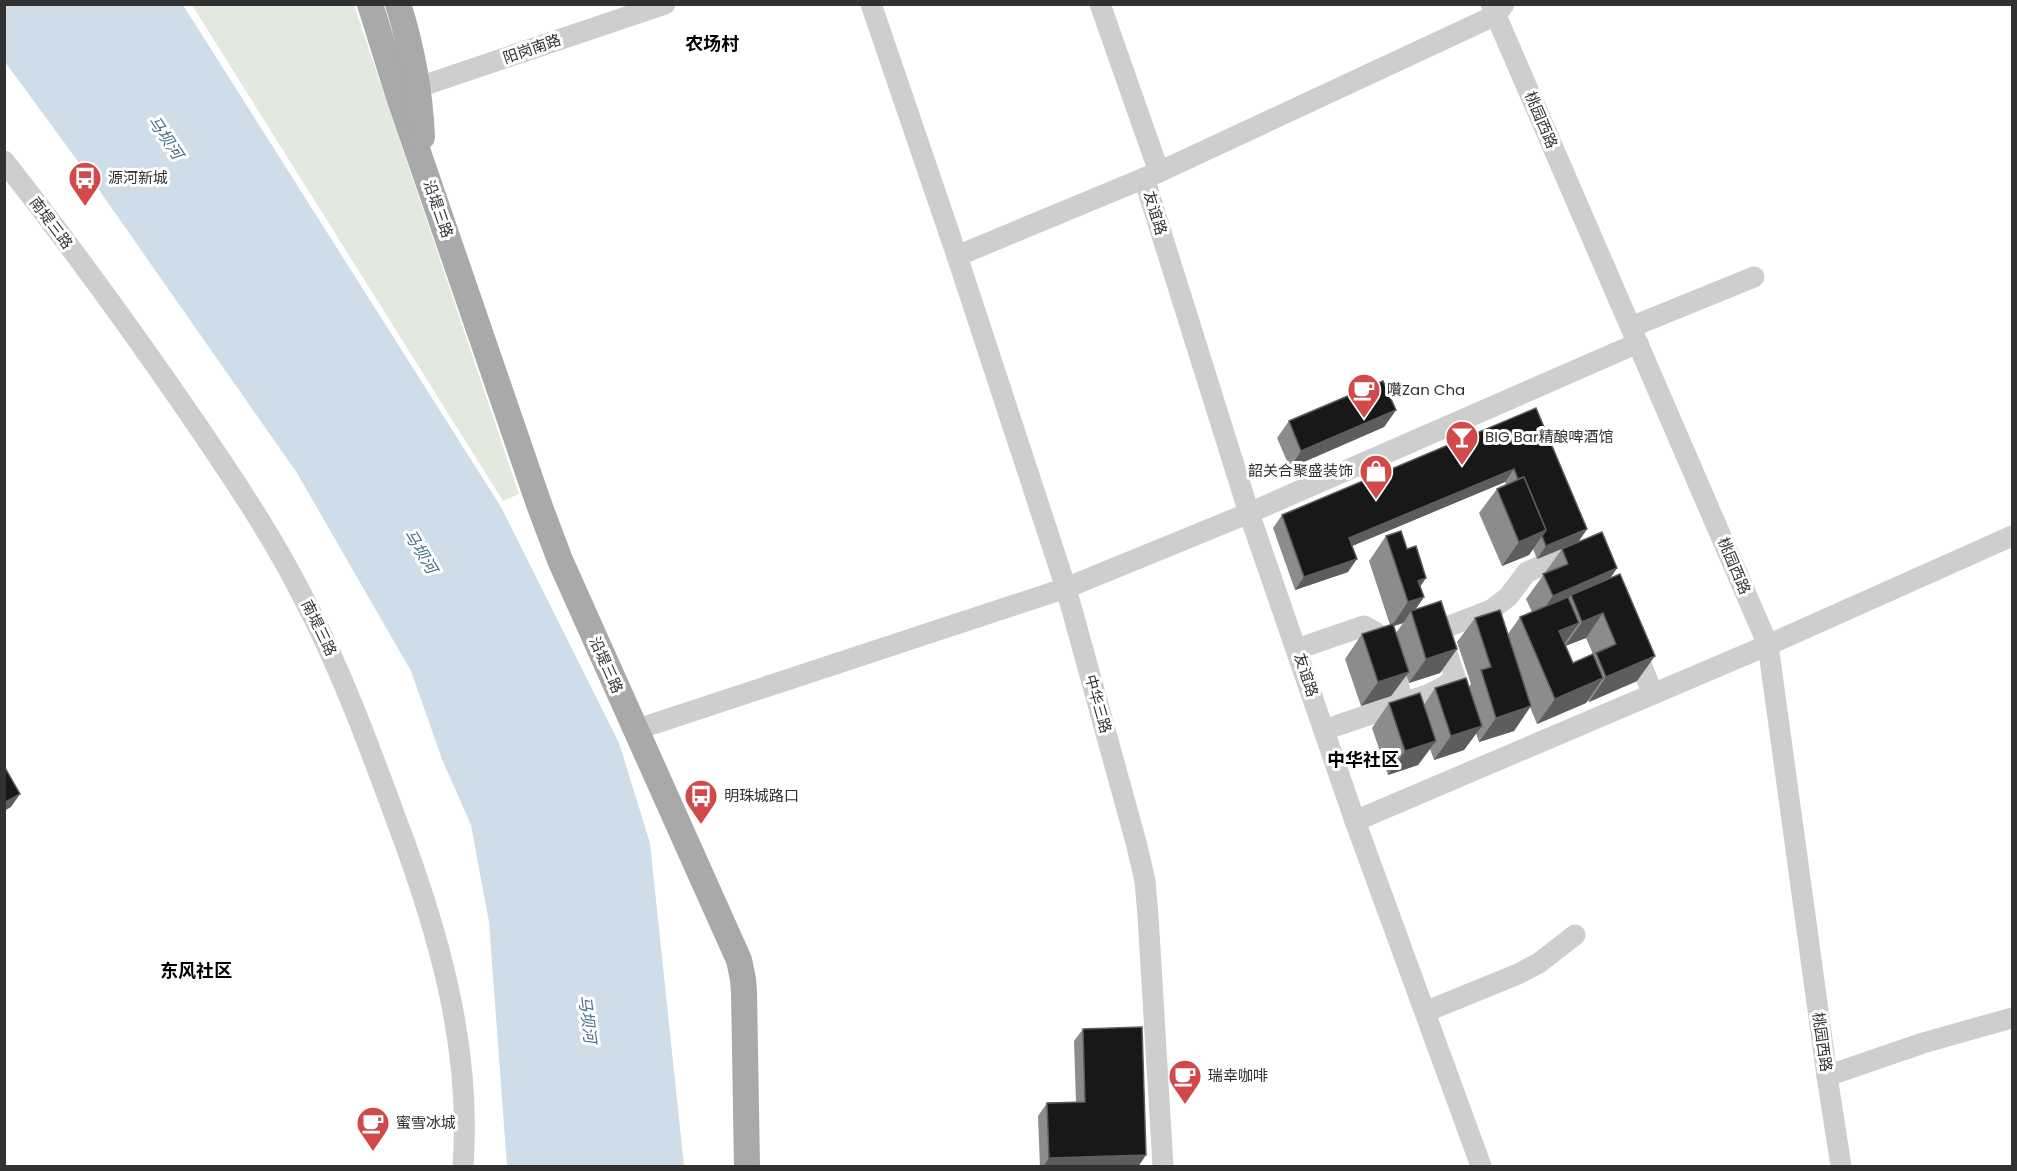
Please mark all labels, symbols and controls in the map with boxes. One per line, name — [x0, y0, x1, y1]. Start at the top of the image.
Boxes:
street label: 阳岗南路 — [500, 29, 564, 68]
district label: 农场村 — [685, 31, 739, 56]
street label: 桃园西路 — [1520, 88, 1563, 152]
water label: 马坝河 — [143, 111, 190, 166]
bus stop icon: 源河新城 — [67, 160, 103, 207]
place label: 源河新城 — [108, 167, 168, 188]
street label: 沿堤三路 — [419, 177, 458, 241]
street label: 友谊路 — [1139, 188, 1172, 237]
street label: 南堤三路 — [25, 192, 78, 253]
cafe icon: 囋Zan Cha — [1346, 372, 1382, 419]
place label: 囋Zan Cha — [1387, 379, 1465, 400]
bar icon: BIG Bar精酿啤酒馆 — [1444, 419, 1480, 466]
place label: BIG Bar精酿啤酒馆 — [1485, 426, 1614, 447]
shop icon: 韶关合聚盛装饰 — [1358, 453, 1394, 500]
place label: 韶关合聚盛装饰 — [1248, 460, 1353, 481]
water label: 马坝河 — [398, 525, 444, 580]
street label: 桃园西路 — [1713, 534, 1756, 598]
street label: 南堤三路 — [297, 596, 342, 659]
street label: 沿堤三路 — [585, 633, 628, 696]
street label: 友谊路 — [1290, 650, 1323, 699]
street label: 中华三路 — [1080, 672, 1117, 736]
district label: 中华社区 — [1327, 747, 1399, 772]
bus stop icon: 明珠城路口 — [683, 778, 719, 825]
place label: 明珠城路口 — [724, 785, 799, 806]
district label: 东风社区 — [160, 958, 232, 983]
water label: 马坝河 — [573, 994, 602, 1047]
street label: 桃园西路 — [1808, 1011, 1837, 1073]
cafe icon: 瑞幸咖啡 — [1167, 1058, 1203, 1105]
place label: 瑞幸咖啡 — [1208, 1065, 1268, 1086]
cafe icon: 蜜雪冰城 — [355, 1105, 391, 1152]
place label: 蜜雪冰城 — [396, 1112, 456, 1133]

